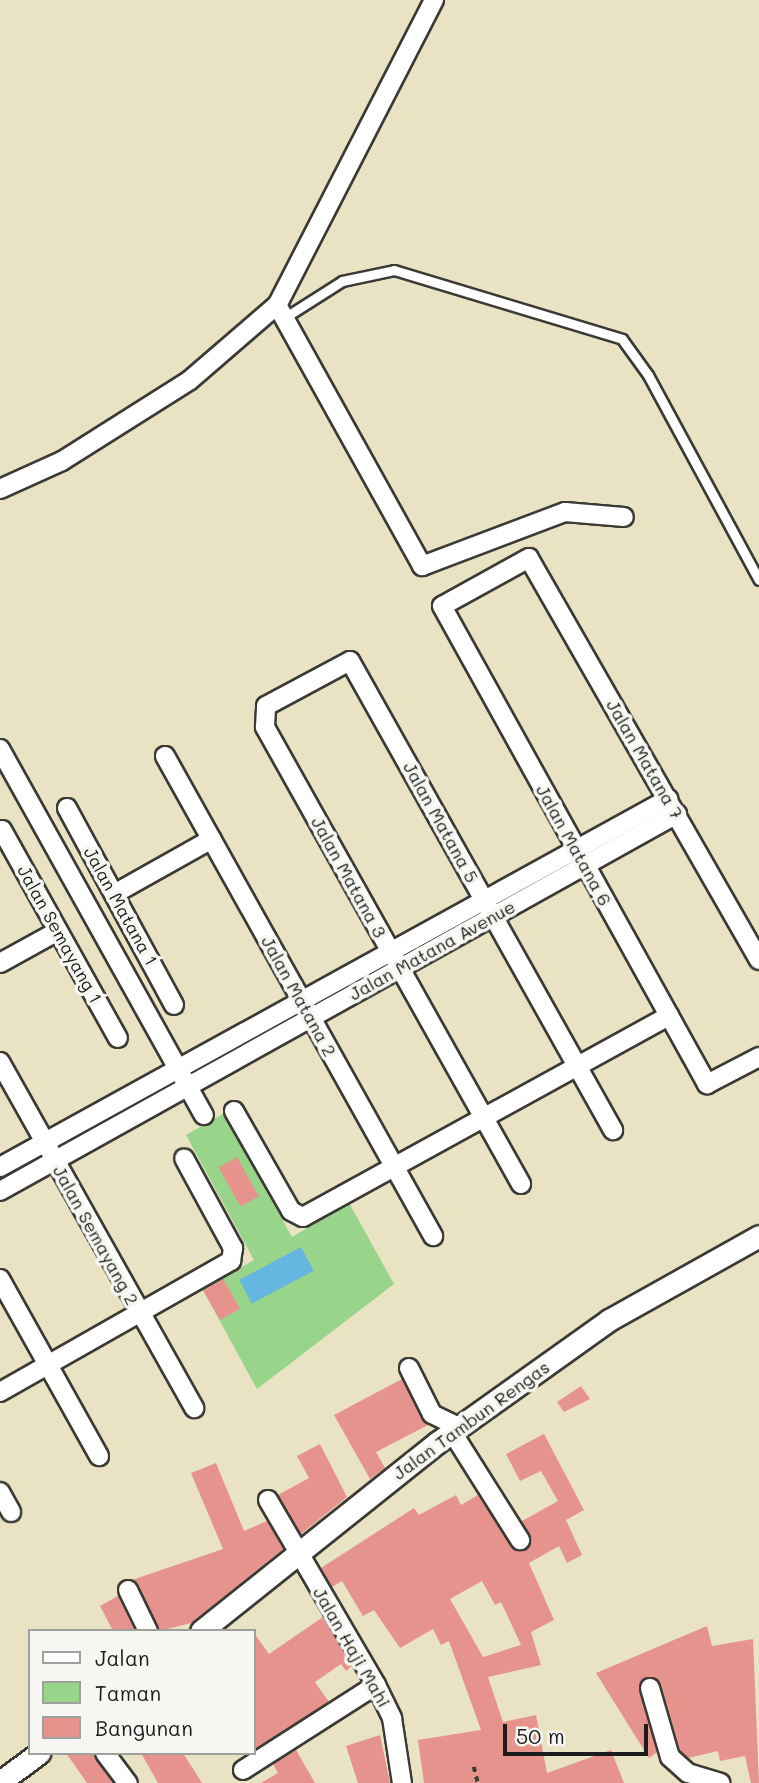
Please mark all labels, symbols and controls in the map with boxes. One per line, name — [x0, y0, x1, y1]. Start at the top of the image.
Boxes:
street label: Jalan Matana 7 — [602, 695, 688, 823]
street label: Jalan Matana 5 — [399, 758, 483, 886]
street label: Jalan Matana 6 — [532, 781, 616, 909]
street label: Jalan Matana 3 — [307, 813, 391, 941]
street label: Jalan Matana 1 — [79, 843, 163, 969]
street label: Jalan Semayang 1 — [13, 861, 107, 1007]
street label: Jalan Matana Avenue — [345, 895, 519, 1005]
street label: Jalan Matana 2 — [257, 932, 341, 1060]
street label: Jalan Semayang 2 — [49, 1161, 143, 1309]
street label: Jalan Tambun Rengas — [389, 1356, 553, 1484]
street label: Jalan Haji Mahi — [309, 1583, 395, 1711]
legend — [28, 1629, 256, 1755]
text: Jalan — [95, 1644, 150, 1671]
text: Taman — [95, 1679, 161, 1706]
scale bar — [507, 1710, 652, 1754]
text: Bangunan — [95, 1714, 193, 1741]
text: 50 m — [516, 1722, 565, 1749]

